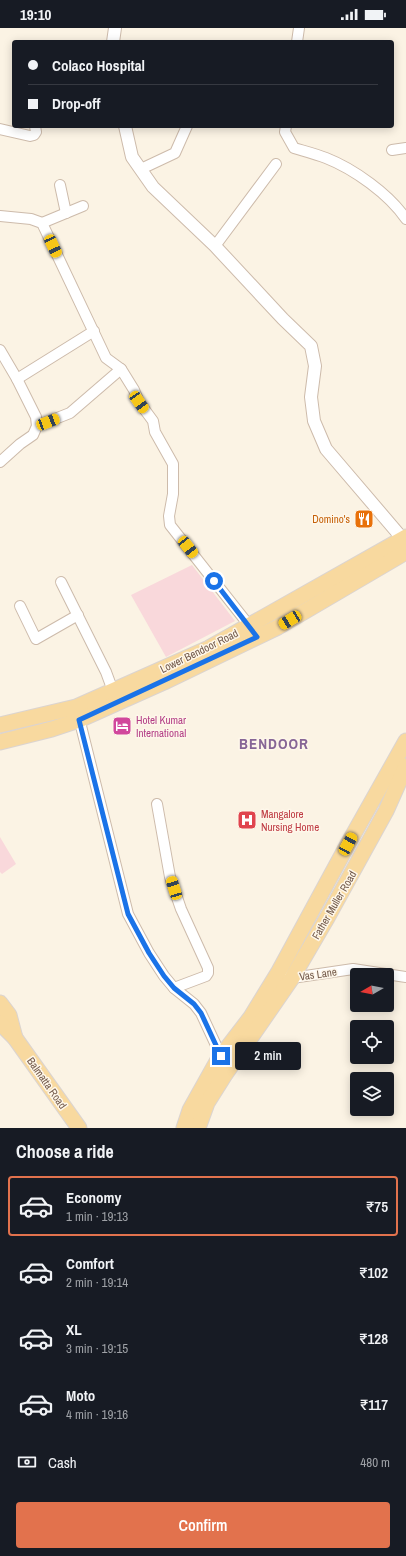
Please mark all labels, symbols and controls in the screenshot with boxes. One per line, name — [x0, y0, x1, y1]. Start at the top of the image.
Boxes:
text: 19:10 — [20, 4, 51, 25]
text: Colaco Hospital — [52, 55, 145, 76]
text: Drop-off — [52, 93, 101, 114]
car — [42, 233, 64, 259]
car — [127, 389, 151, 415]
car — [35, 412, 61, 432]
restaurant icon: Domino's — [353, 508, 375, 530]
place label: Domino's — [312, 512, 350, 526]
car — [176, 534, 200, 560]
route start — [205, 572, 223, 590]
car — [277, 609, 303, 631]
street label: Lower Bendoor Road — [158, 626, 240, 676]
place label: Hotel Kumar International — [136, 713, 186, 740]
hotel icon: Hotel Kumar International — [111, 715, 133, 737]
district label: BENDOOR — [239, 733, 309, 754]
place label: Mangalore Nursing Home — [261, 807, 319, 834]
hospital icon: Mangalore Nursing Home — [236, 809, 258, 831]
car — [337, 831, 359, 857]
street label: Father Muller Road — [309, 868, 359, 942]
car — [165, 875, 183, 901]
street label: Vas Lane — [298, 964, 338, 984]
north arrow — [350, 968, 394, 1012]
map controls — [350, 968, 394, 1116]
button: locate — [350, 1020, 394, 1064]
callout: 2 min — [235, 1042, 301, 1070]
route end — [212, 1047, 230, 1065]
text: 2 min — [254, 1047, 282, 1064]
street label: Balmatta Road — [24, 1055, 70, 1111]
button: layers — [350, 1072, 394, 1116]
text: Choose a ride — [16, 1139, 114, 1164]
text: Economy — [66, 1187, 121, 1208]
icon: car — [18, 1188, 54, 1224]
text: ₹75 — [366, 1196, 388, 1217]
text: 1 min · 19:13 — [66, 1208, 128, 1225]
text: Comfort — [66, 1253, 114, 1274]
icon: car — [18, 1254, 54, 1290]
text: ₹102 — [359, 1262, 388, 1283]
text: 2 min · 19:14 — [66, 1274, 128, 1291]
text: XL — [66, 1319, 82, 1340]
icon: car — [18, 1320, 54, 1356]
text: ₹128 — [359, 1328, 388, 1349]
text: 3 min · 19:15 — [66, 1340, 128, 1357]
text: Moto — [66, 1385, 95, 1406]
icon: car — [18, 1386, 54, 1422]
text: ₹117 — [360, 1394, 388, 1415]
text: 4 min · 19:16 — [66, 1406, 128, 1423]
icon: cash — [16, 1451, 38, 1473]
text: Cash — [48, 1452, 77, 1473]
text: 480 m — [360, 1454, 390, 1471]
button: Confirm — [16, 1502, 390, 1548]

